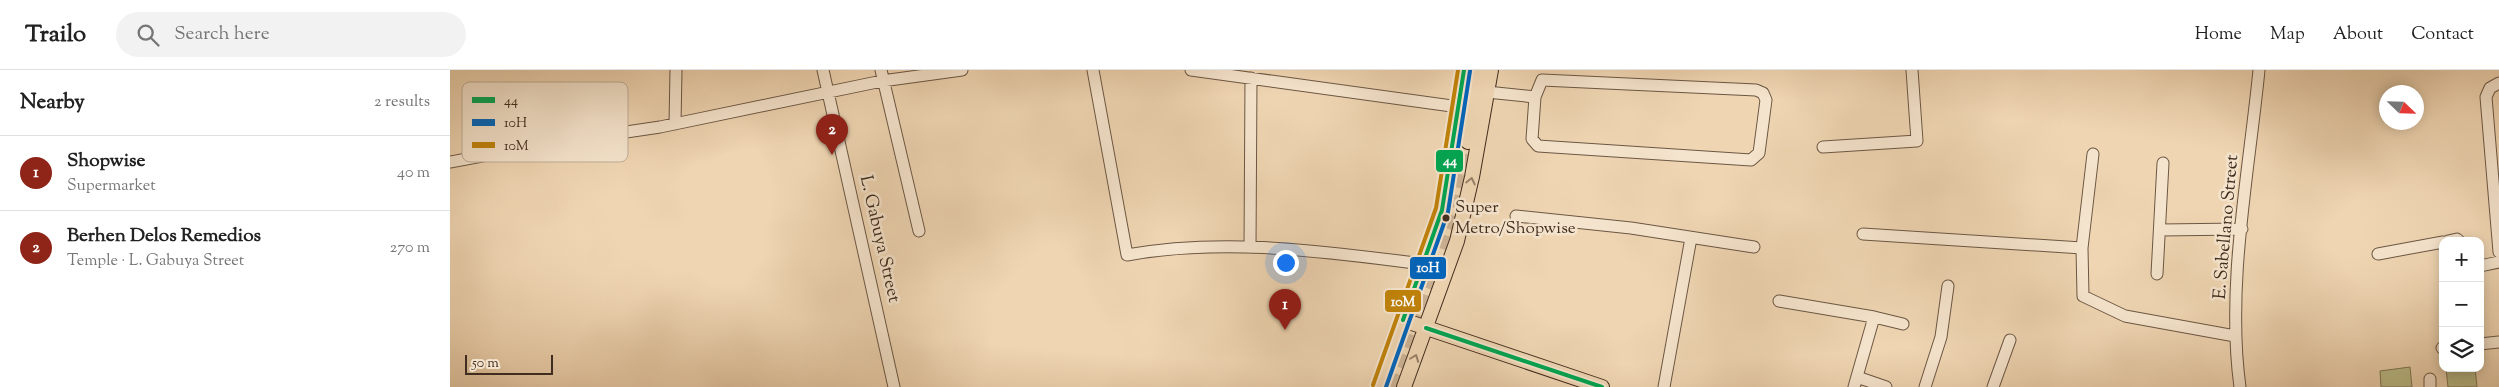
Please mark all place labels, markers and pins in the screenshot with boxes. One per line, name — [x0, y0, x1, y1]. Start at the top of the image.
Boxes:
pin: 2 — [816, 114, 848, 155]
place label: Super Metro/Shopwise — [1455, 196, 1576, 241]
marker: Super Metro/Shopwise — [1441, 213, 1451, 223]
pin: 1 — [1269, 289, 1301, 330]

